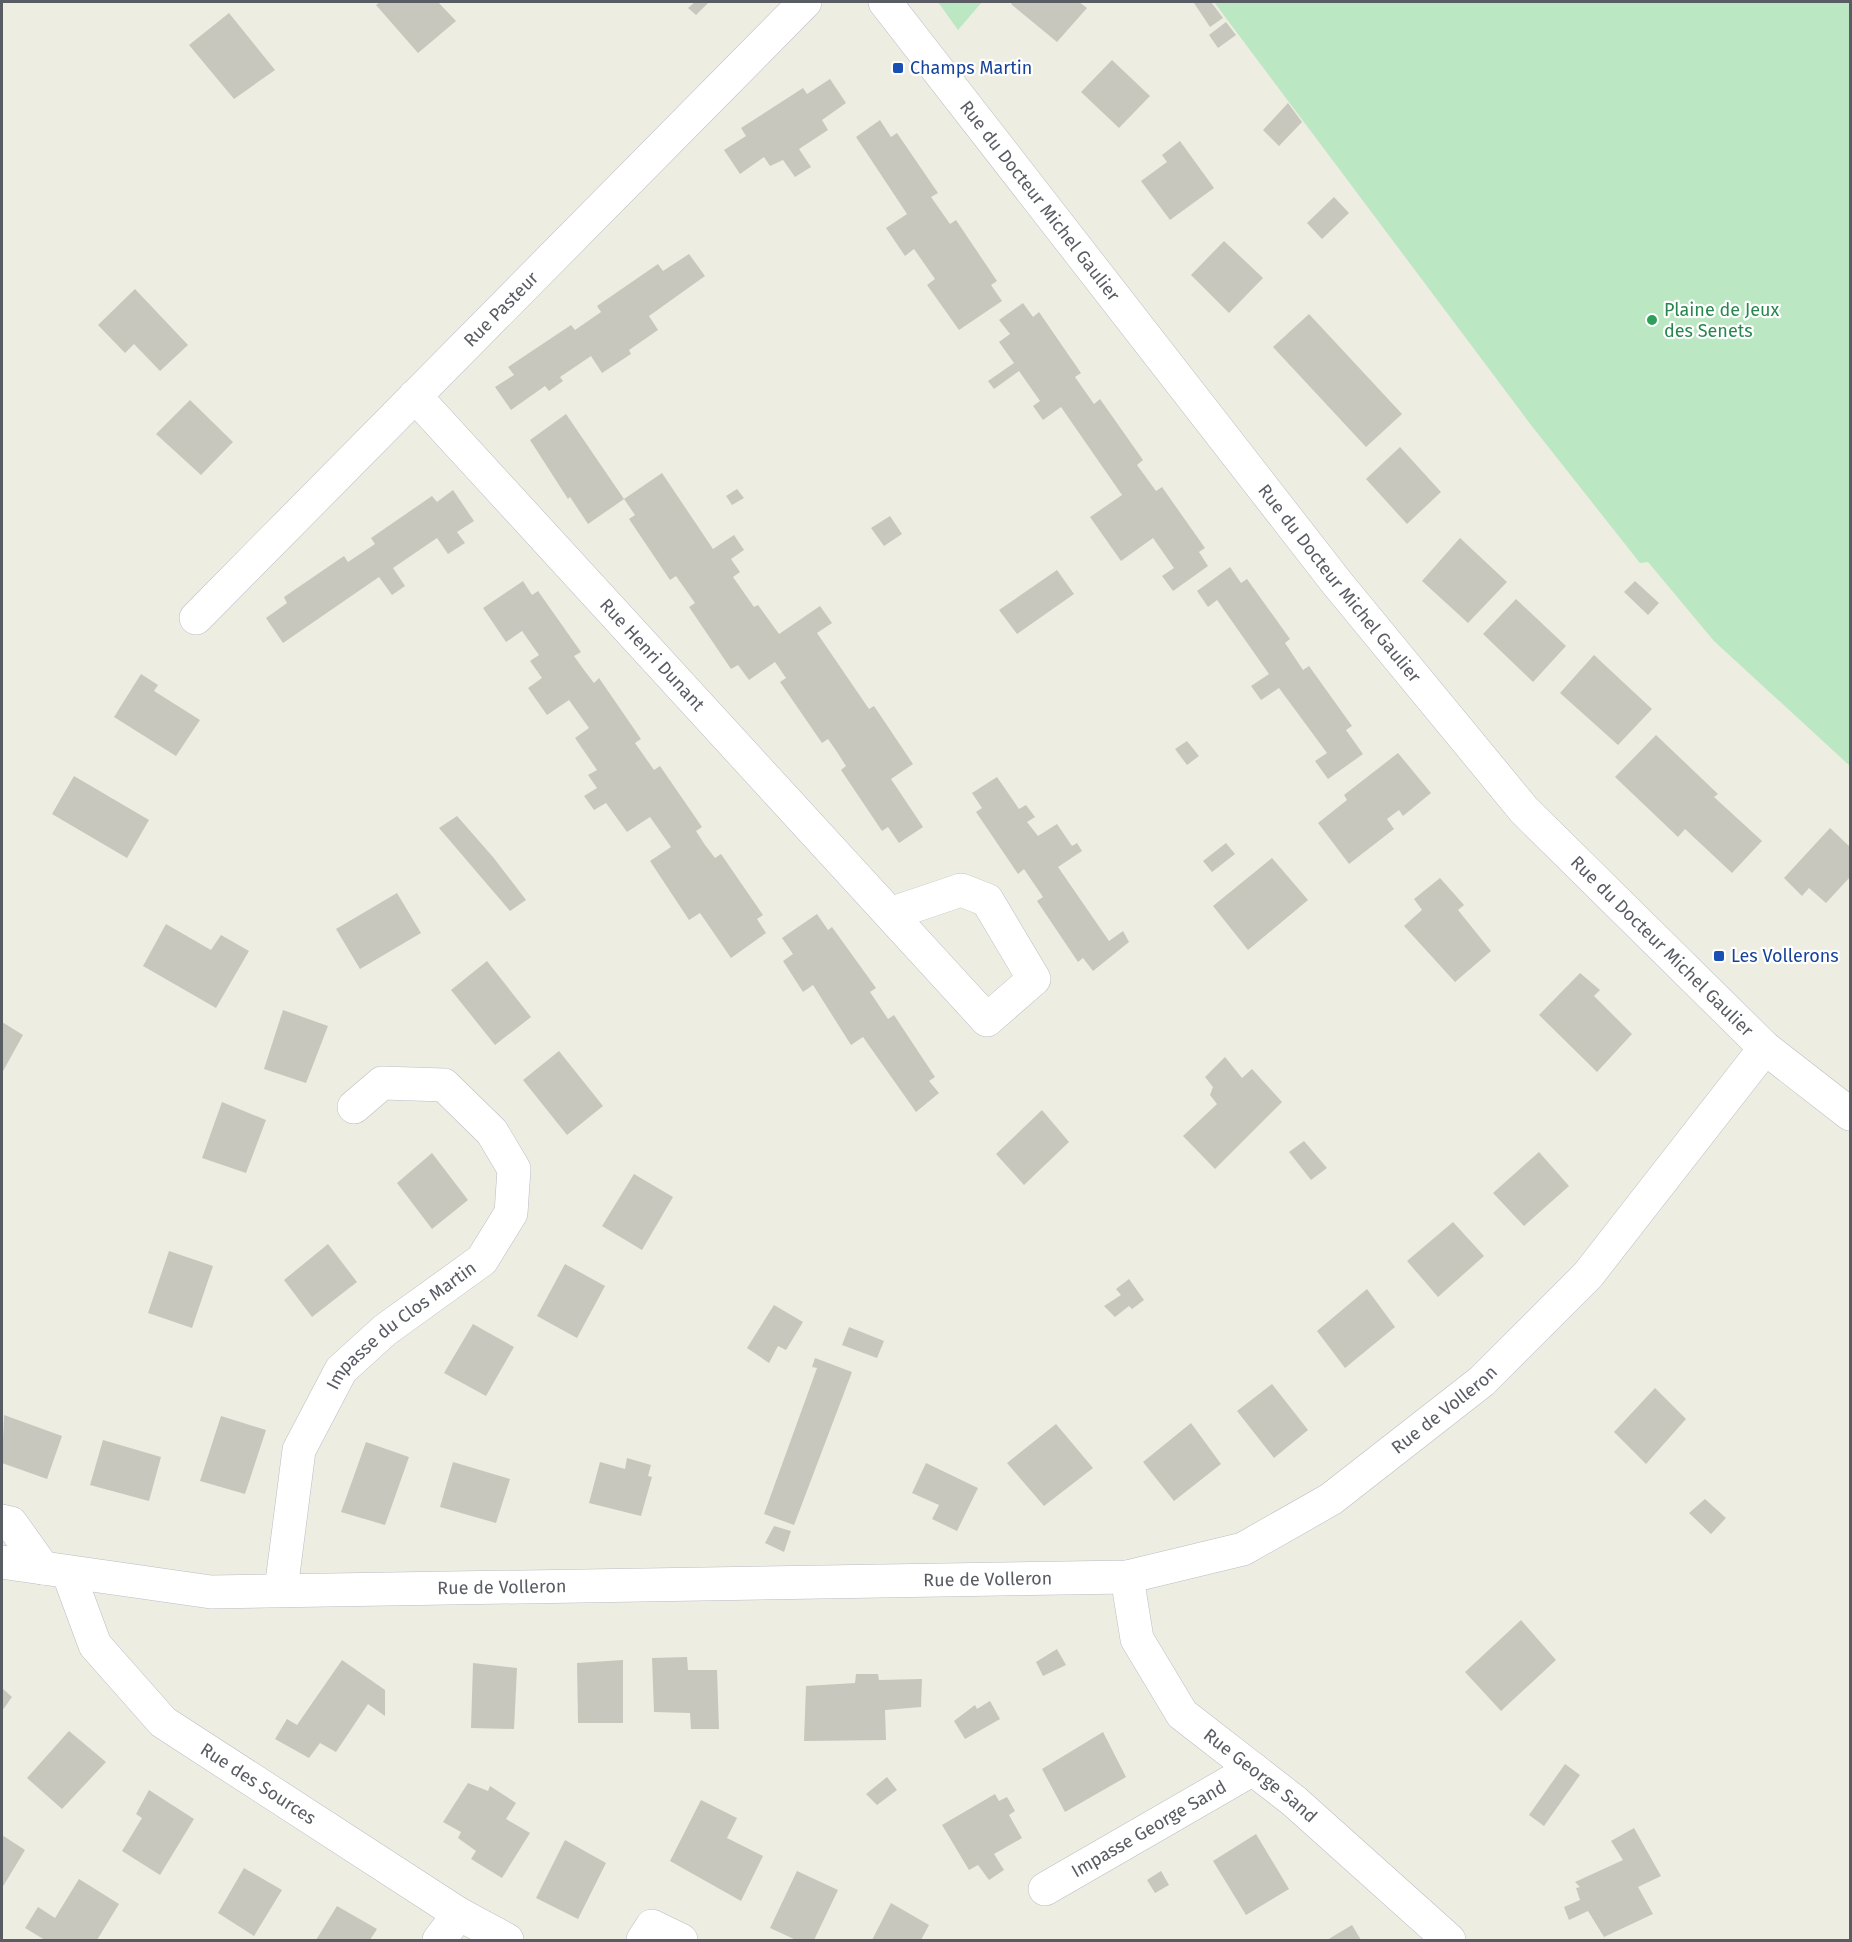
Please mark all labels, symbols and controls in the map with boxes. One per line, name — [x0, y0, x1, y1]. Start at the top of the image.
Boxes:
place label: Champs Martin — [910, 57, 1032, 79]
marker: Champs Martin — [891, 61, 905, 75]
street label: Rue du Docteur Michel Gaulier — [955, 96, 1125, 306]
street label: Rue Pasteur — [459, 267, 543, 352]
place label: Plaine de Jeux des Senets — [1664, 299, 1780, 342]
marker: Plaine de Jeux des Senets — [1645, 313, 1659, 327]
street label: Rue du Docteur Michel Gaulier — [1253, 480, 1426, 687]
street label: Rue Henri Dunant — [595, 594, 710, 716]
street label: Rue du Docteur Michel Gaulier — [1566, 851, 1758, 1041]
place label: Les Vollerons — [1731, 945, 1839, 967]
marker: Les Vollerons — [1712, 949, 1726, 963]
street label: Impasse du Clos Martin — [322, 1257, 481, 1393]
street label: Rue de Volleron — [1387, 1361, 1502, 1459]
street label: Rue de Volleron — [923, 1567, 1053, 1591]
street label: Rue de Volleron — [437, 1575, 567, 1599]
street label: Rue George Sand — [1199, 1724, 1322, 1827]
street label: Rue des Sources — [196, 1738, 320, 1829]
street label: Impasse George Sand — [1068, 1776, 1230, 1882]

